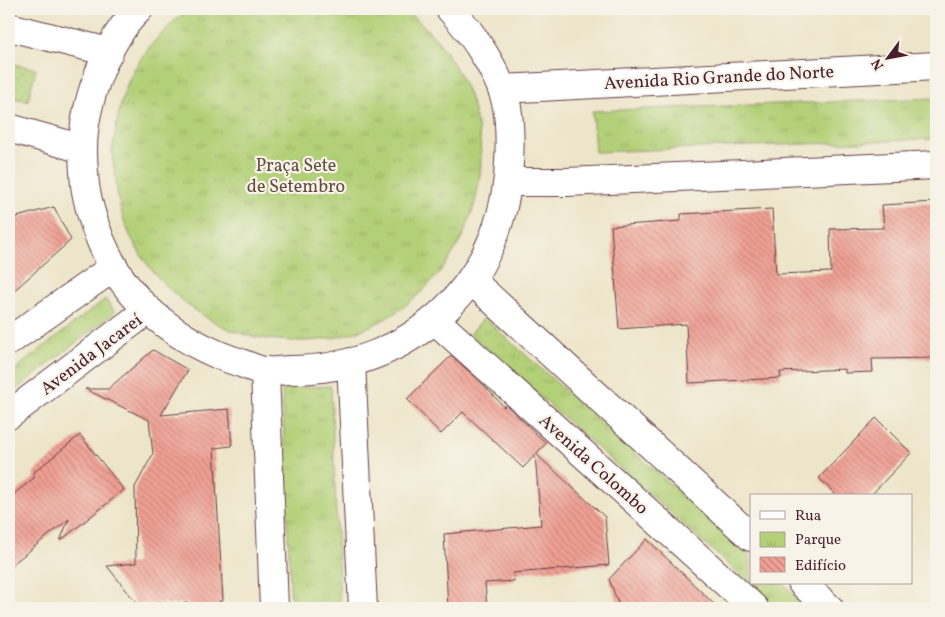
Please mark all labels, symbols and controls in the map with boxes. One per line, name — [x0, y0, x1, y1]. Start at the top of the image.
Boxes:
north arrow — [862, 32, 912, 82]
text: N — [867, 55, 889, 73]
street label: Avenida Rio Grande do Norte — [603, 60, 835, 97]
park label: Praça Sete de Setembro — [247, 154, 345, 200]
street label: Avenida Jacareí — [36, 308, 148, 402]
street label: Avenida Colombo — [533, 409, 653, 521]
legend — [750, 494, 912, 584]
text: Rua — [795, 506, 821, 527]
text: Parque — [795, 530, 841, 551]
text: Edifício — [795, 556, 846, 577]

